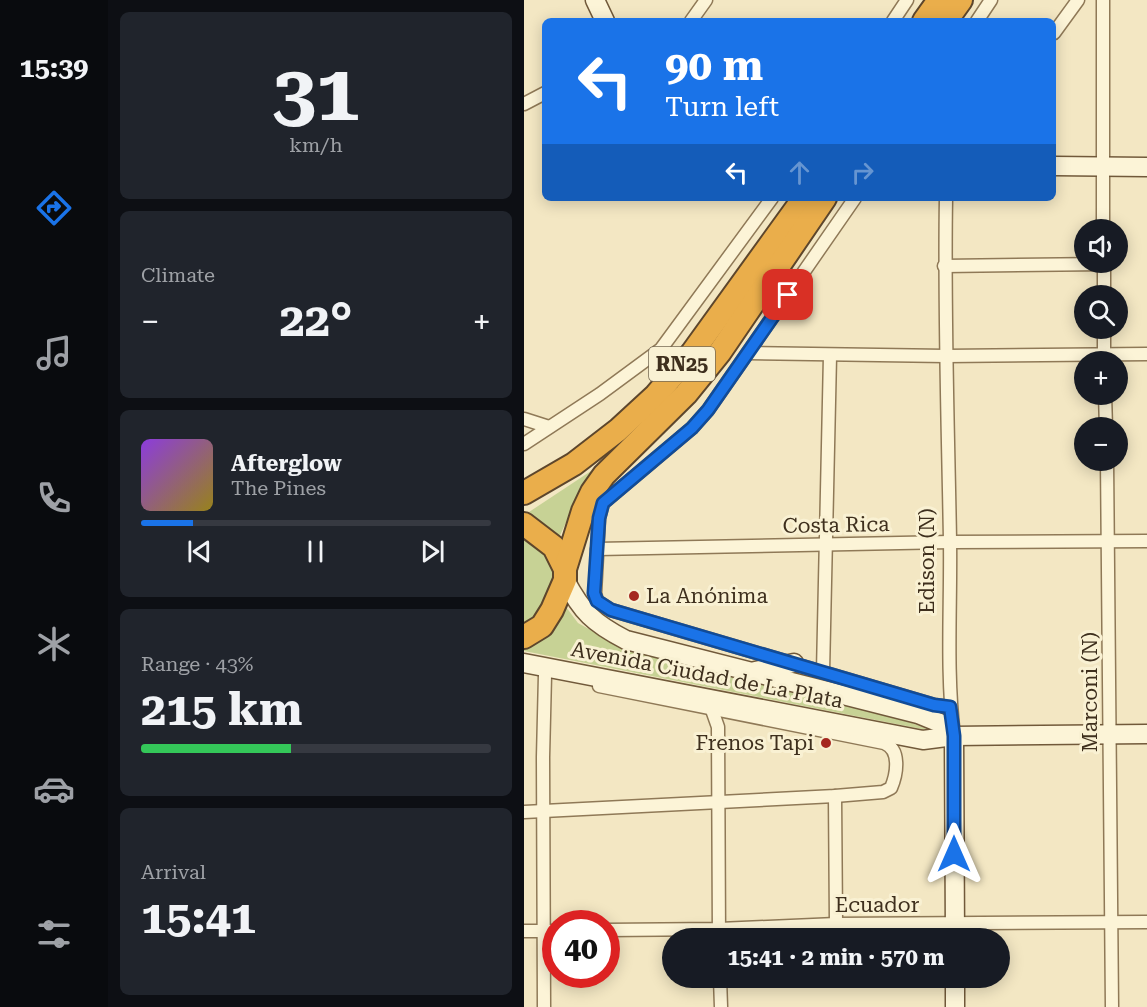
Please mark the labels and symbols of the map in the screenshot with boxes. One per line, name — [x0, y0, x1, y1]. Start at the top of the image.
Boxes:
pin — [762, 269, 813, 320]
road number: RN25 — [649, 347, 715, 381]
street label: Edison (N) — [915, 508, 939, 614]
street label: Costa Rica — [782, 512, 890, 538]
place label: La Anónima — [646, 584, 768, 608]
marker: La Anónima — [627, 589, 641, 603]
street label: Marconi (N) — [1078, 632, 1102, 752]
street label: Avenida Ciudad de La Plata — [569, 637, 846, 713]
place label: Frenos Tapi — [695, 731, 814, 755]
marker: Frenos Tapi — [819, 736, 833, 750]
position arrow — [922, 822, 986, 886]
street label: Ecuador — [835, 893, 920, 917]
speed limit sign: 40 — [542, 910, 620, 988]

